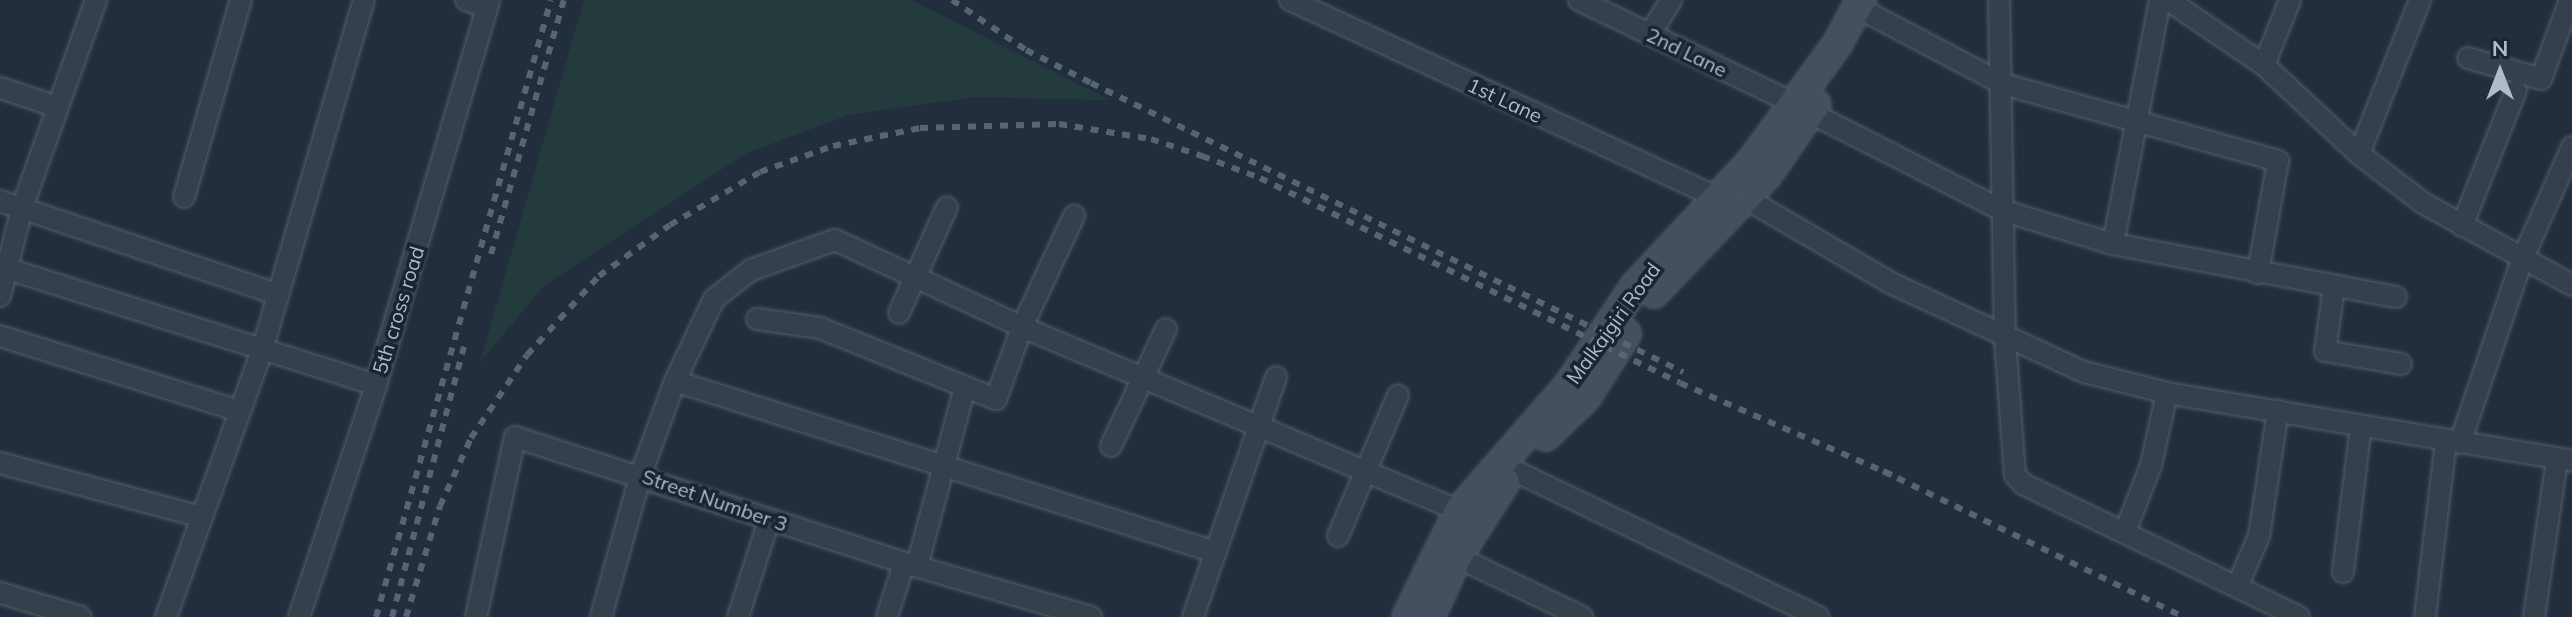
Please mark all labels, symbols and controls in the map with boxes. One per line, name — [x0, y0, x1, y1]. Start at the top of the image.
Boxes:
street label: 2nd Lane — [1643, 22, 1731, 82]
north arrow — [2460, 32, 2540, 112]
text: N — [2492, 34, 2508, 62]
street label: 1st Lane — [1464, 72, 1546, 128]
street label: 5th cross road — [367, 243, 429, 377]
street label: Malkajgiri Road — [1561, 258, 1665, 388]
street label: Street Number 3 — [639, 464, 791, 536]

